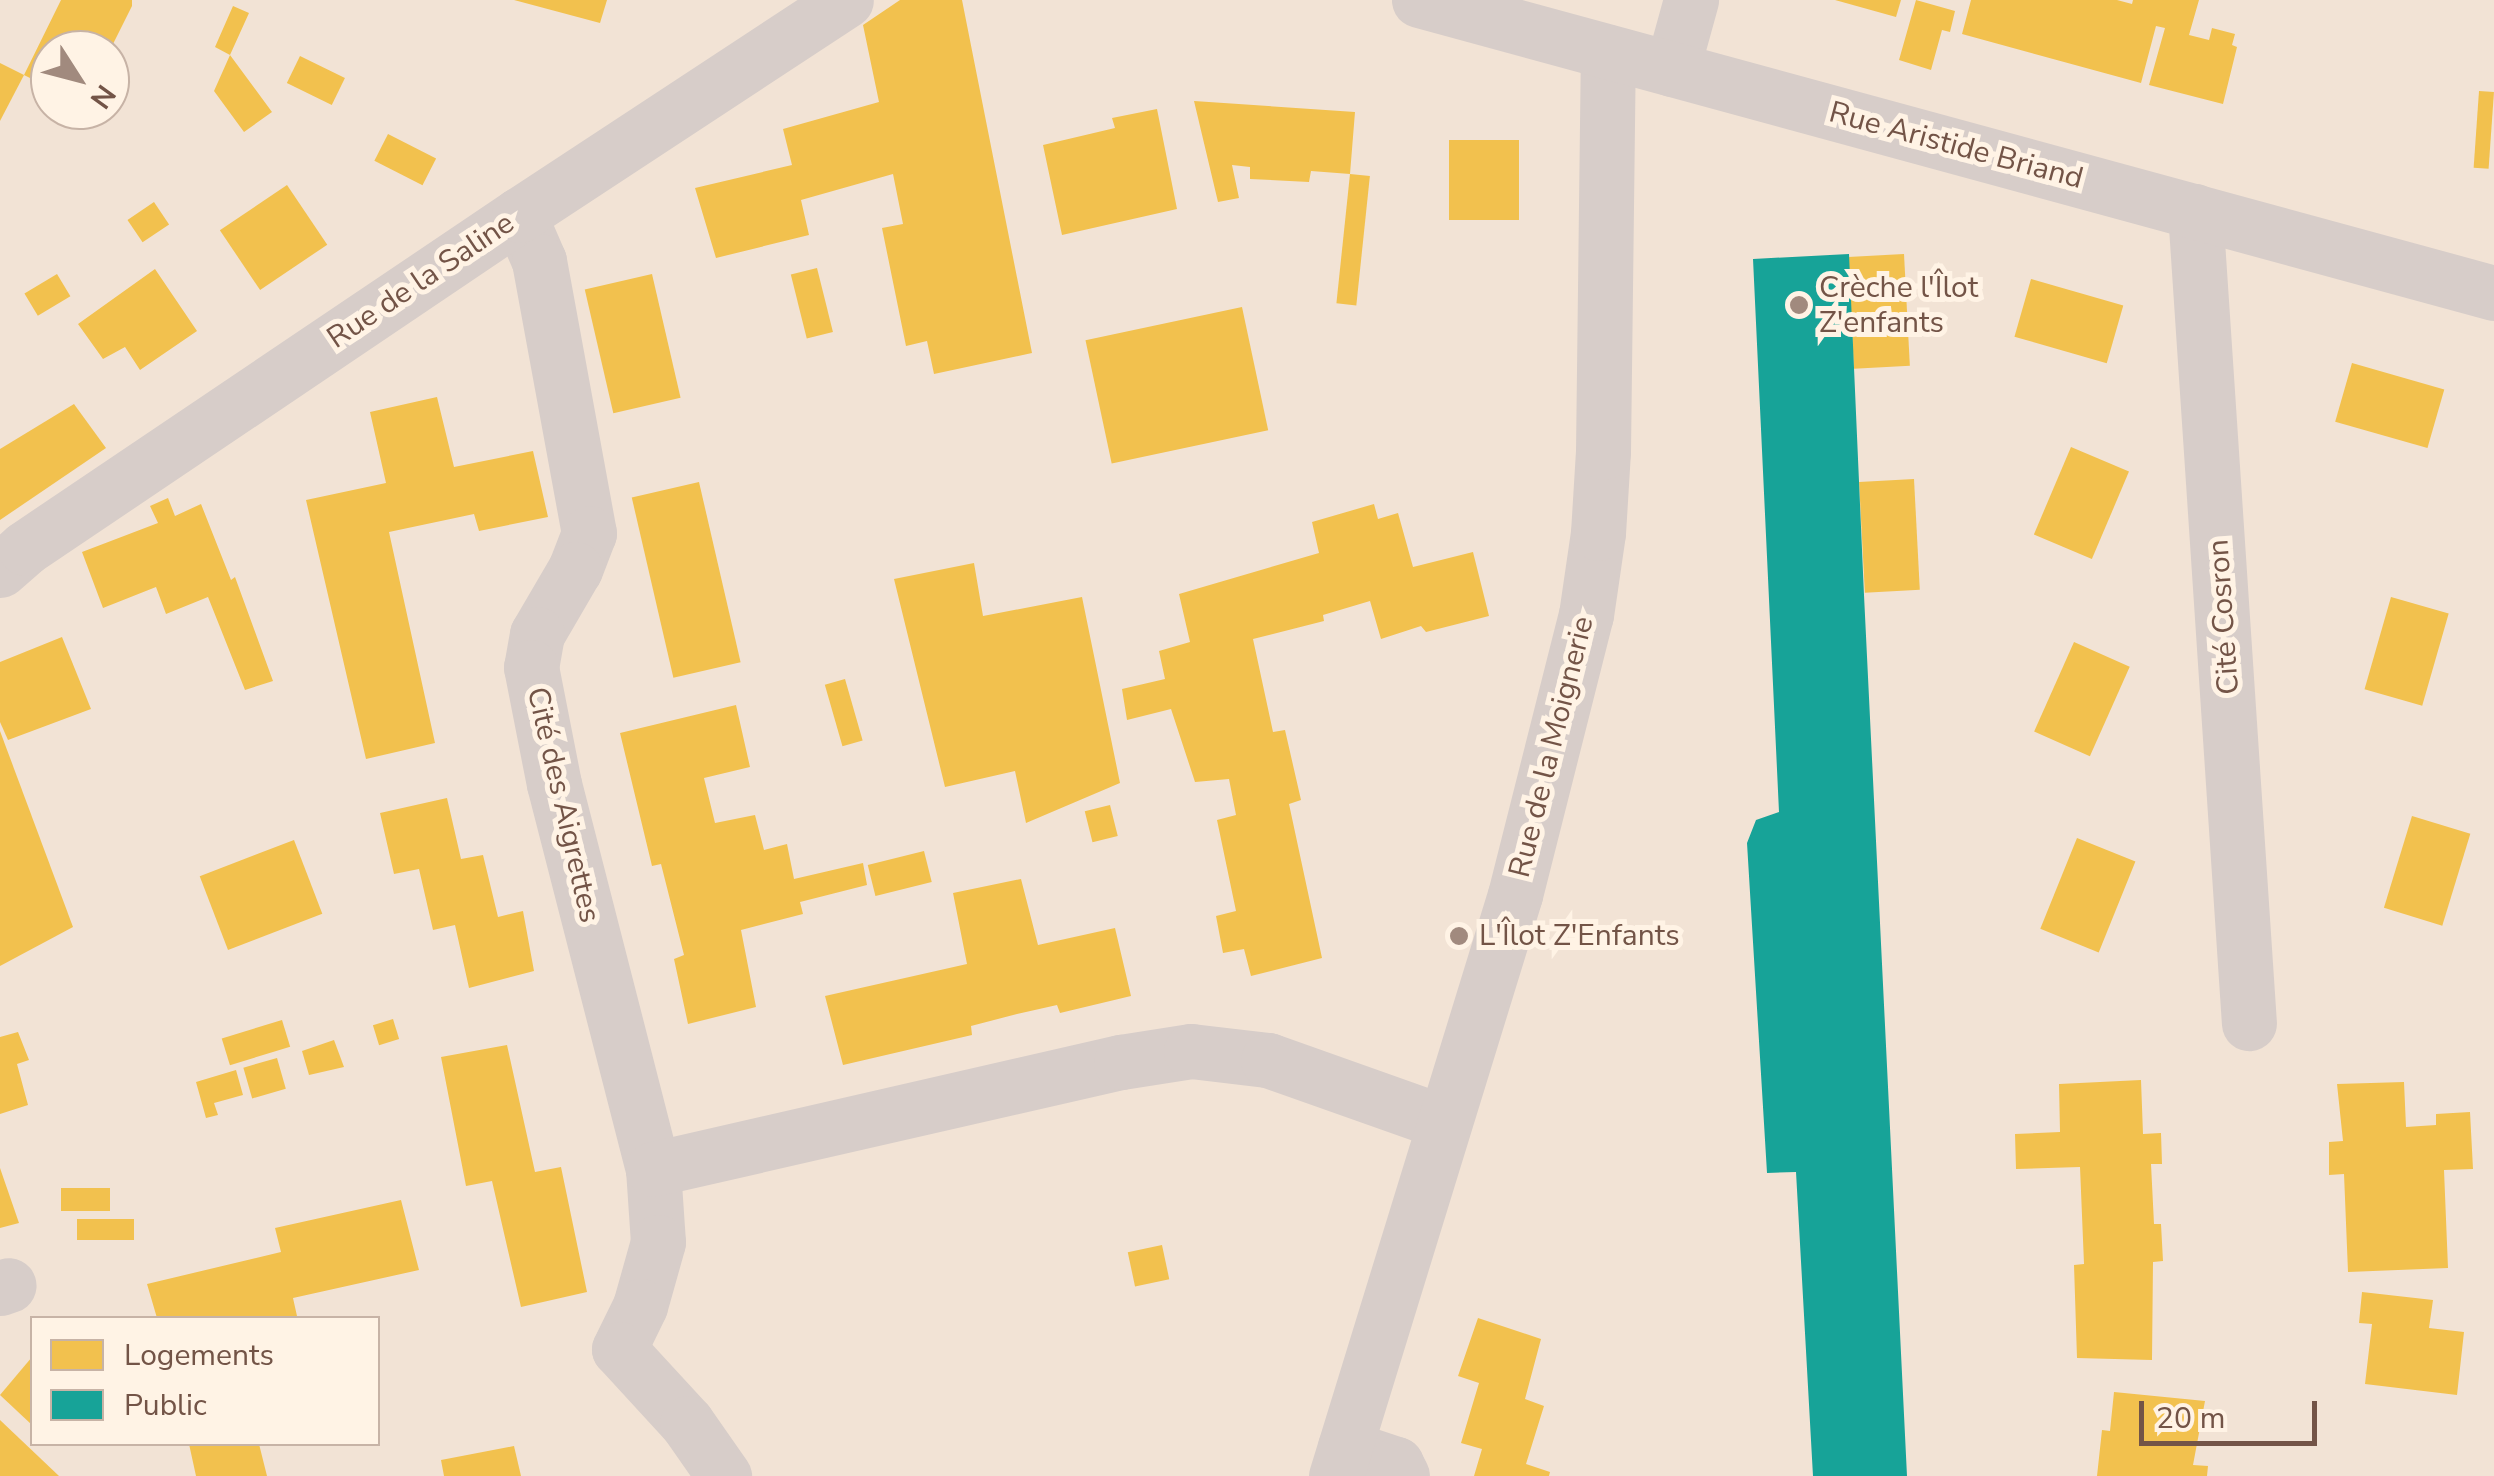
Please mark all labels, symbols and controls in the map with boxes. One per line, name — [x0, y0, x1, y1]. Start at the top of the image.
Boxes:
north arrow — [30, 30, 130, 130]
text: N — [81, 77, 124, 116]
street label: Rue Aristide Briand — [1825, 95, 2087, 197]
street label: Rue de la Saline — [321, 205, 521, 357]
place label: Crèche l'Îlot Z'enfants — [1819, 270, 1978, 340]
marker: Crèche l'Îlot Z'enfants — [1788, 294, 1810, 316]
street label: Cité Cosron — [2201, 538, 2247, 696]
street label: Rue de la Moignerie — [1502, 613, 1602, 881]
street label: Cité des Aigrettes — [518, 684, 608, 926]
place label: L'Îlot Z'Enfants — [1479, 918, 1680, 954]
marker: L'Îlot Z'Enfants — [1448, 925, 1470, 947]
legend — [30, 1316, 380, 1446]
text: Logements — [124, 1335, 274, 1376]
scale bar — [2144, 1381, 2322, 1443]
text: Public — [124, 1385, 207, 1426]
text: 20 m — [2156, 1398, 2225, 1439]

